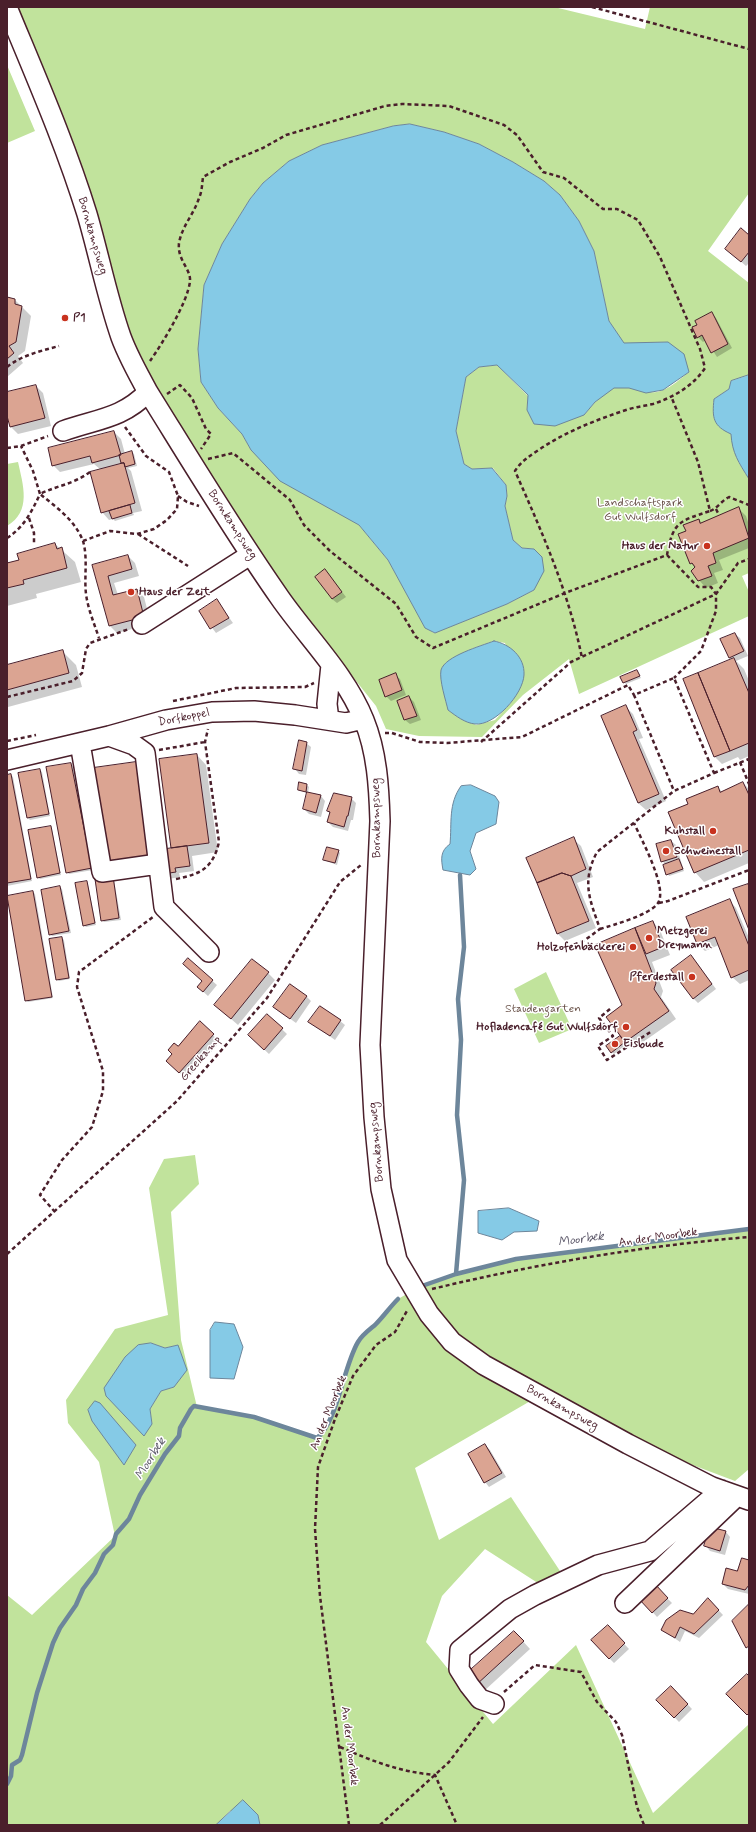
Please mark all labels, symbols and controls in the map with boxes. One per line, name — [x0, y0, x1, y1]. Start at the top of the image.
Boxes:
street label: Bornkampsweg — [74, 196, 110, 276]
place label: P1 — [73, 311, 86, 325]
marker: P1 — [60, 313, 70, 323]
street label: Bornkampsweg — [204, 487, 260, 563]
park label: Landschaftspark Gut Wulfsdorf — [597, 496, 683, 524]
place label: Haus der Natur — [622, 539, 699, 553]
marker: Haus der Natur — [702, 541, 712, 551]
place label: Haus der Zeit — [139, 585, 210, 599]
marker: Haus der Zeit — [126, 587, 136, 597]
street label: Dorfkoppel — [157, 706, 211, 730]
street label: Bornkampsweg — [369, 778, 385, 858]
place label: Kuhstall — [665, 824, 705, 838]
marker: Kuhstall — [708, 826, 718, 836]
place label: Schweinestall — [674, 844, 741, 858]
marker: Schweinestall — [661, 846, 671, 856]
place label: Metzgerei Dreymann — [657, 924, 712, 952]
marker: Metzgerei Dreymann — [644, 933, 654, 943]
place label: Holzofenbäckerei — [537, 940, 625, 954]
marker: Holzofenbäckerei — [628, 942, 638, 952]
place label: Pferdestall — [629, 970, 684, 984]
marker: Pferdestall — [687, 972, 697, 982]
park label: Staudengarten — [505, 1002, 581, 1016]
place label: Hofladencafé Gut Wulfsdorf — [476, 1020, 618, 1034]
marker: Hofladencafé Gut Wulfsdorf — [621, 1022, 631, 1032]
street label: Greelkamp — [177, 1033, 225, 1085]
place label: Eisbude — [623, 1037, 664, 1051]
marker: Eisbude — [610, 1039, 620, 1049]
street label: Bornkampsweg — [366, 1101, 388, 1183]
street label: An der Moorbek — [618, 1225, 698, 1251]
water label: Moorbek — [557, 1229, 605, 1251]
street label: An der Moorbek — [307, 1373, 351, 1453]
street label: Bornkampsweg — [523, 1382, 601, 1434]
water label: Moorbek — [132, 1435, 170, 1483]
street label: An der Moorbek — [337, 1706, 361, 1786]

